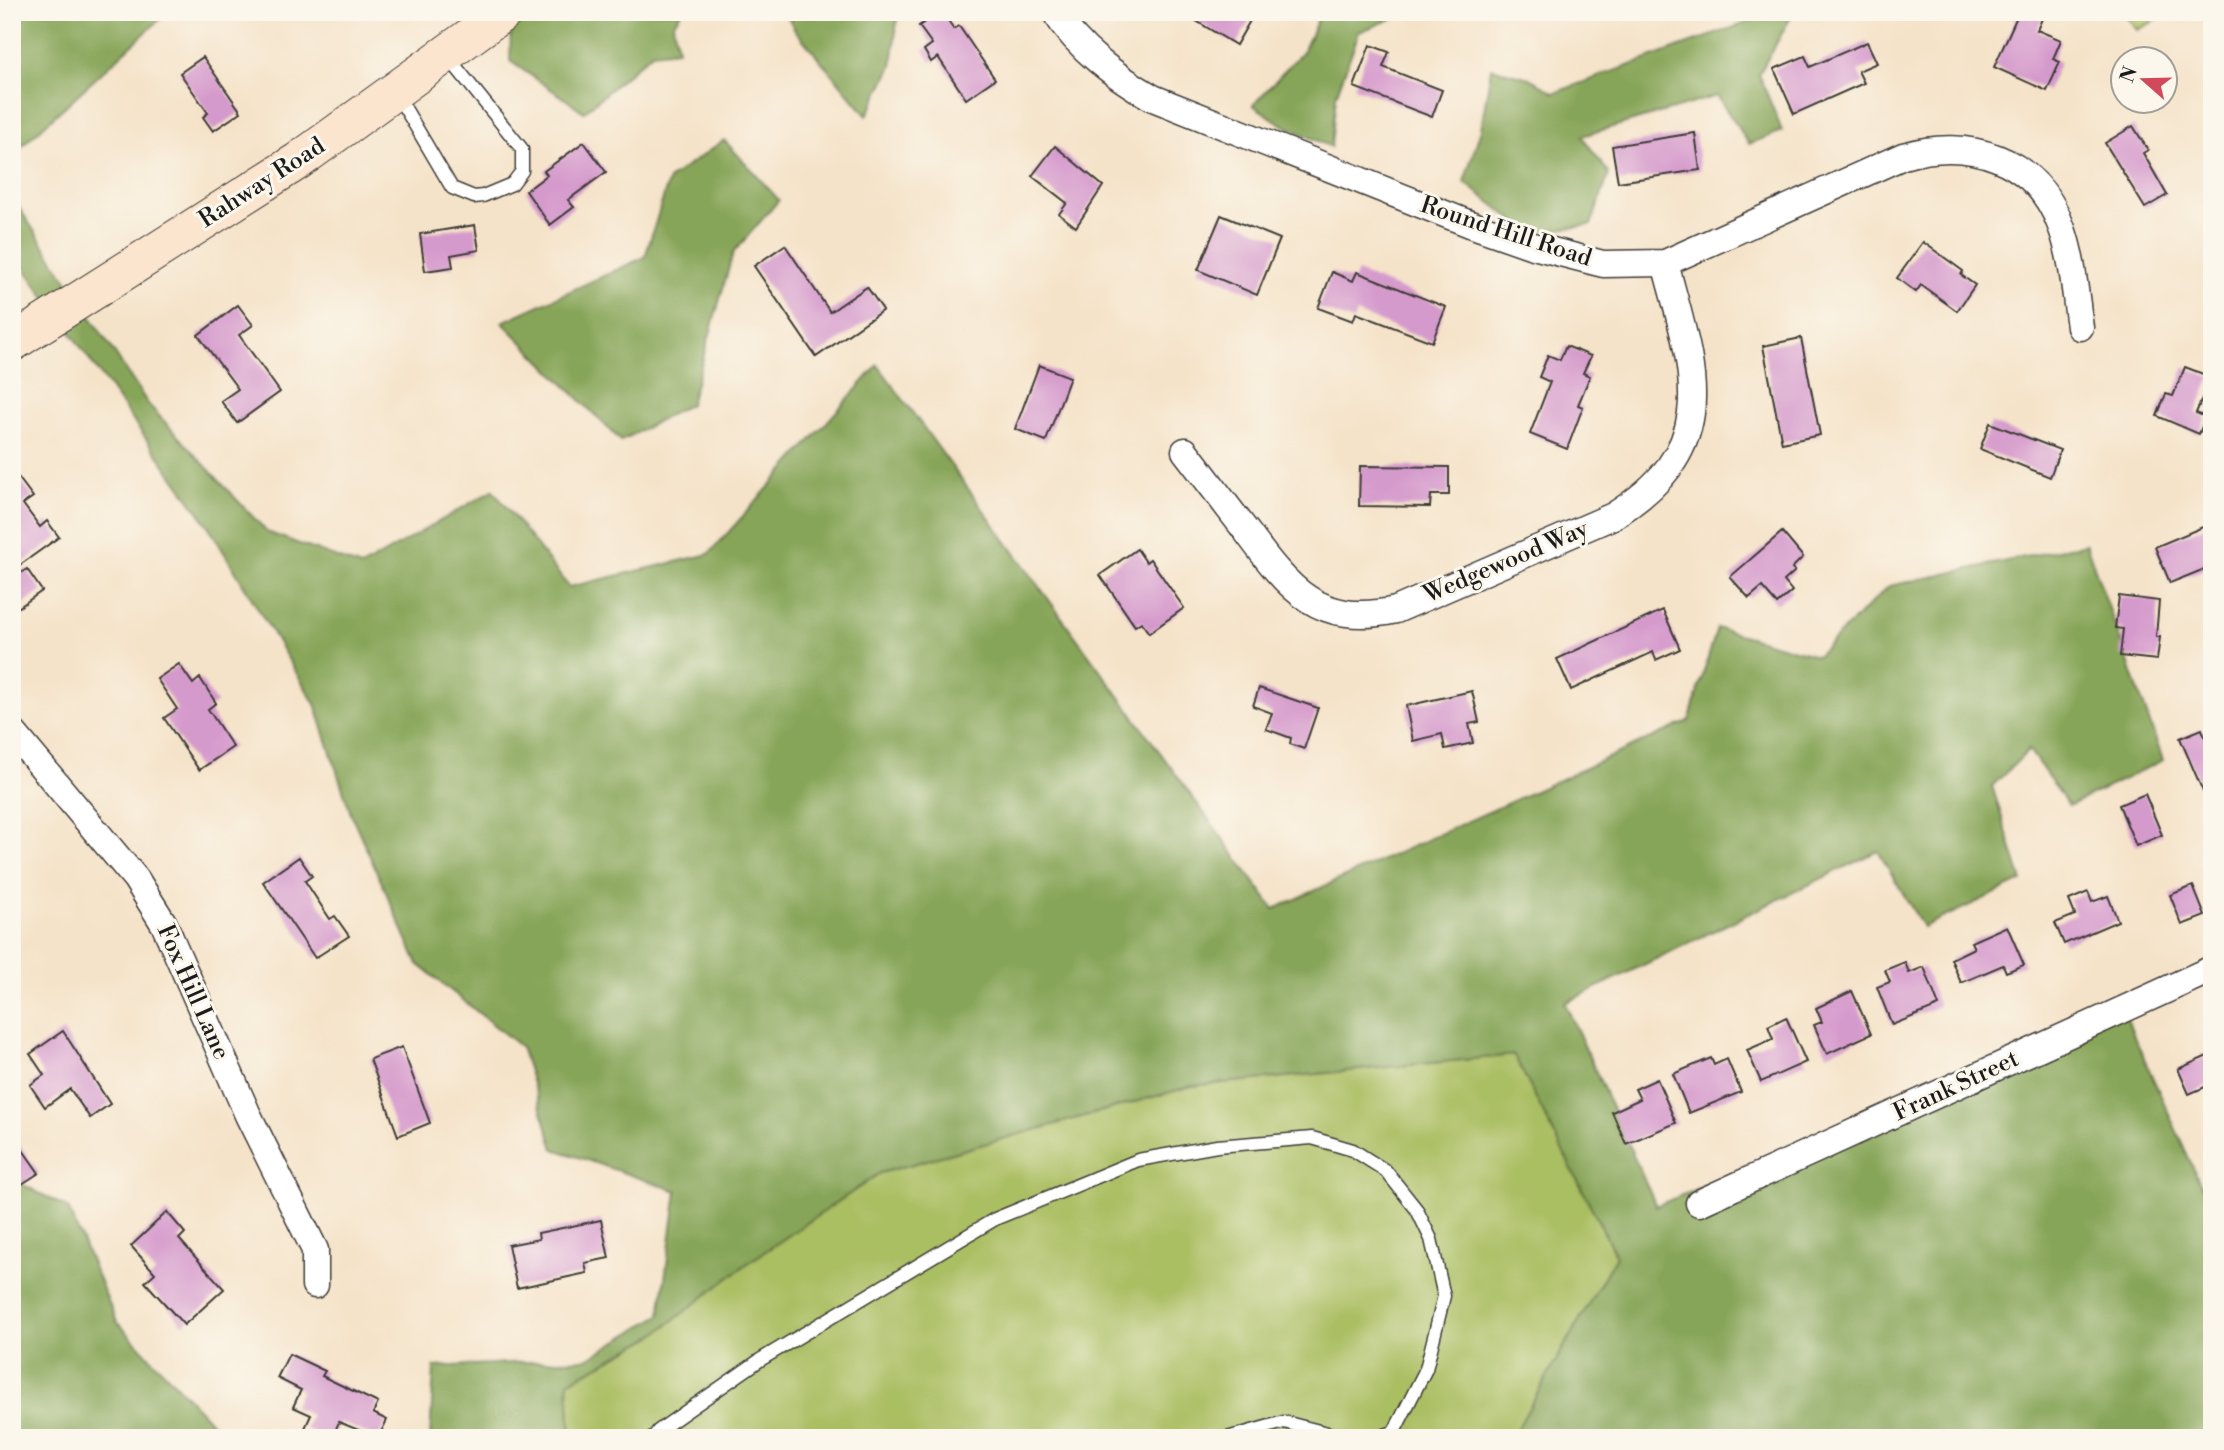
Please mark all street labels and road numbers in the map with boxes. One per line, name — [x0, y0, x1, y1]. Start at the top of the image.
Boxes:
street label: Rahway Road — [193, 131, 331, 235]
street label: Round Hill Road — [1417, 190, 1596, 274]
street label: Wedgewood Way — [1418, 514, 1593, 611]
street label: Fox Hill Lane — [150, 920, 236, 1064]
street label: Frank Street — [1889, 1044, 2024, 1128]

